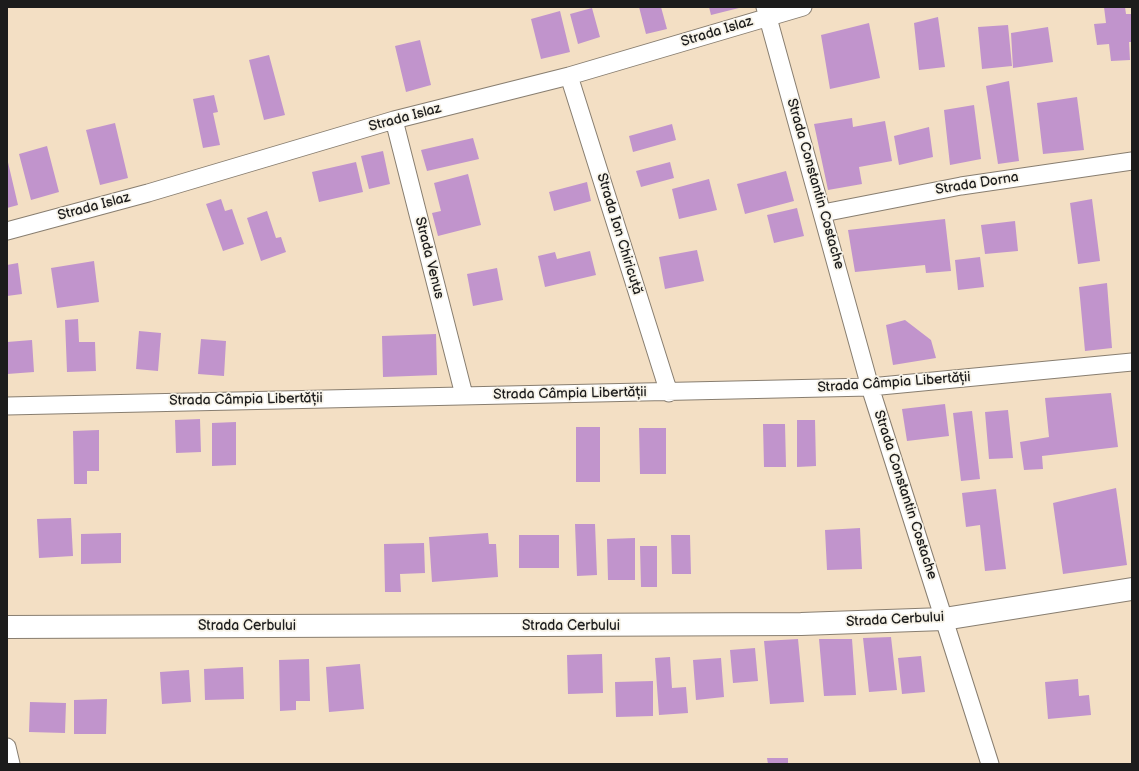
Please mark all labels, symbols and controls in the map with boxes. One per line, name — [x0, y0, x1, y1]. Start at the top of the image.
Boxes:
street label: Strada Islaz — [679, 13, 755, 51]
street label: Strada Constantin Costache — [783, 97, 847, 271]
street label: Strada Islaz — [367, 100, 443, 136]
street label: Strada Dorna — [934, 169, 1020, 199]
street label: Strada Ion Chiricuță — [593, 171, 645, 297]
street label: Strada Islaz — [56, 189, 132, 225]
street label: Strada Venus — [411, 215, 447, 301]
street label: Strada Câmpia Libertății — [817, 369, 971, 397]
street label: Strada Câmpia Libertății — [493, 384, 647, 404]
street label: Strada Câmpia Libertății — [169, 390, 323, 410]
street label: Strada Constantin Costache — [870, 408, 940, 582]
street label: Strada Cerbului — [846, 609, 944, 631]
street label: Strada Cerbului — [198, 618, 296, 634]
street label: Strada Cerbului — [522, 618, 620, 634]

